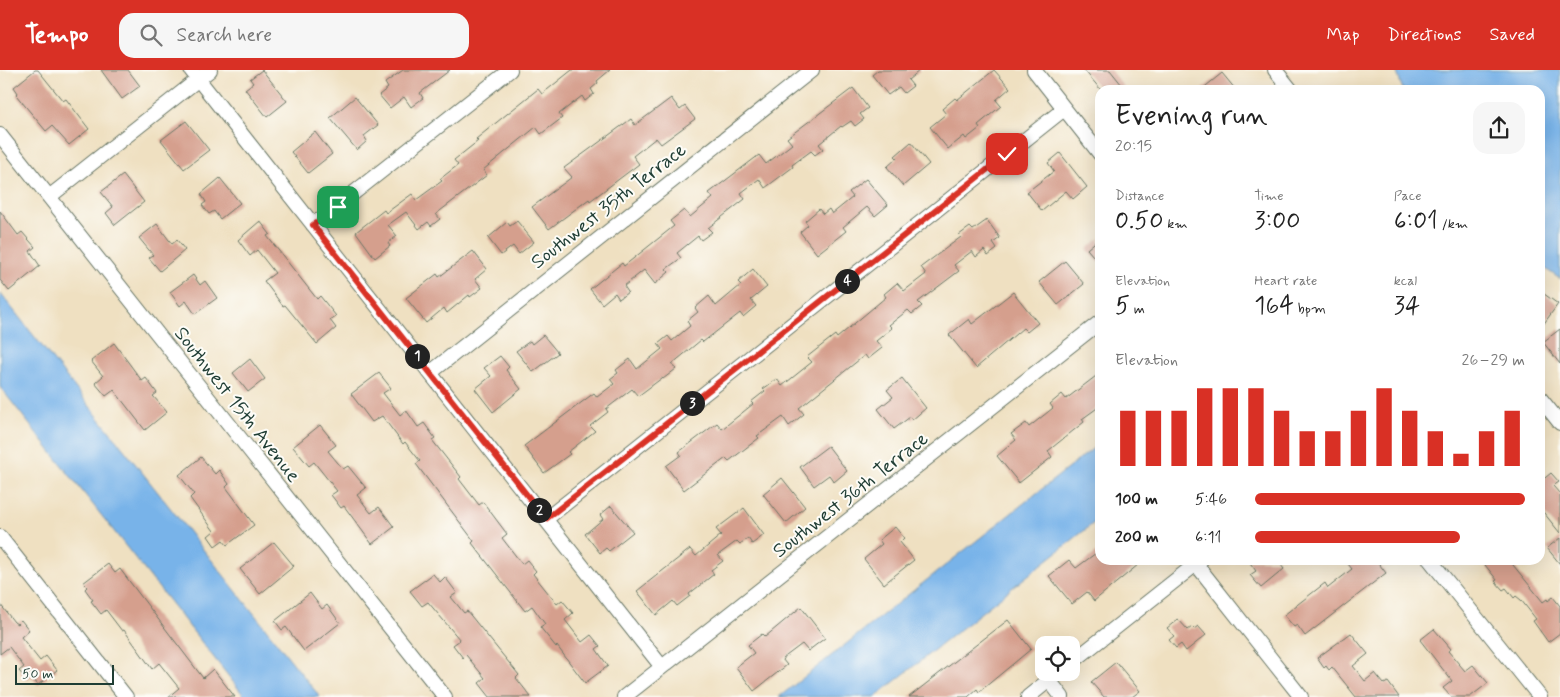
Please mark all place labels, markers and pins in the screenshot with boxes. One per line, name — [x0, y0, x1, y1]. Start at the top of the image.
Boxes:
pin — [986, 133, 1028, 175]
pin — [317, 186, 359, 228]
pin: 4 — [834, 268, 860, 294]
pin: 1 — [404, 344, 430, 368]
pin: 3 — [680, 390, 704, 416]
pin: 2 — [526, 498, 552, 522]

